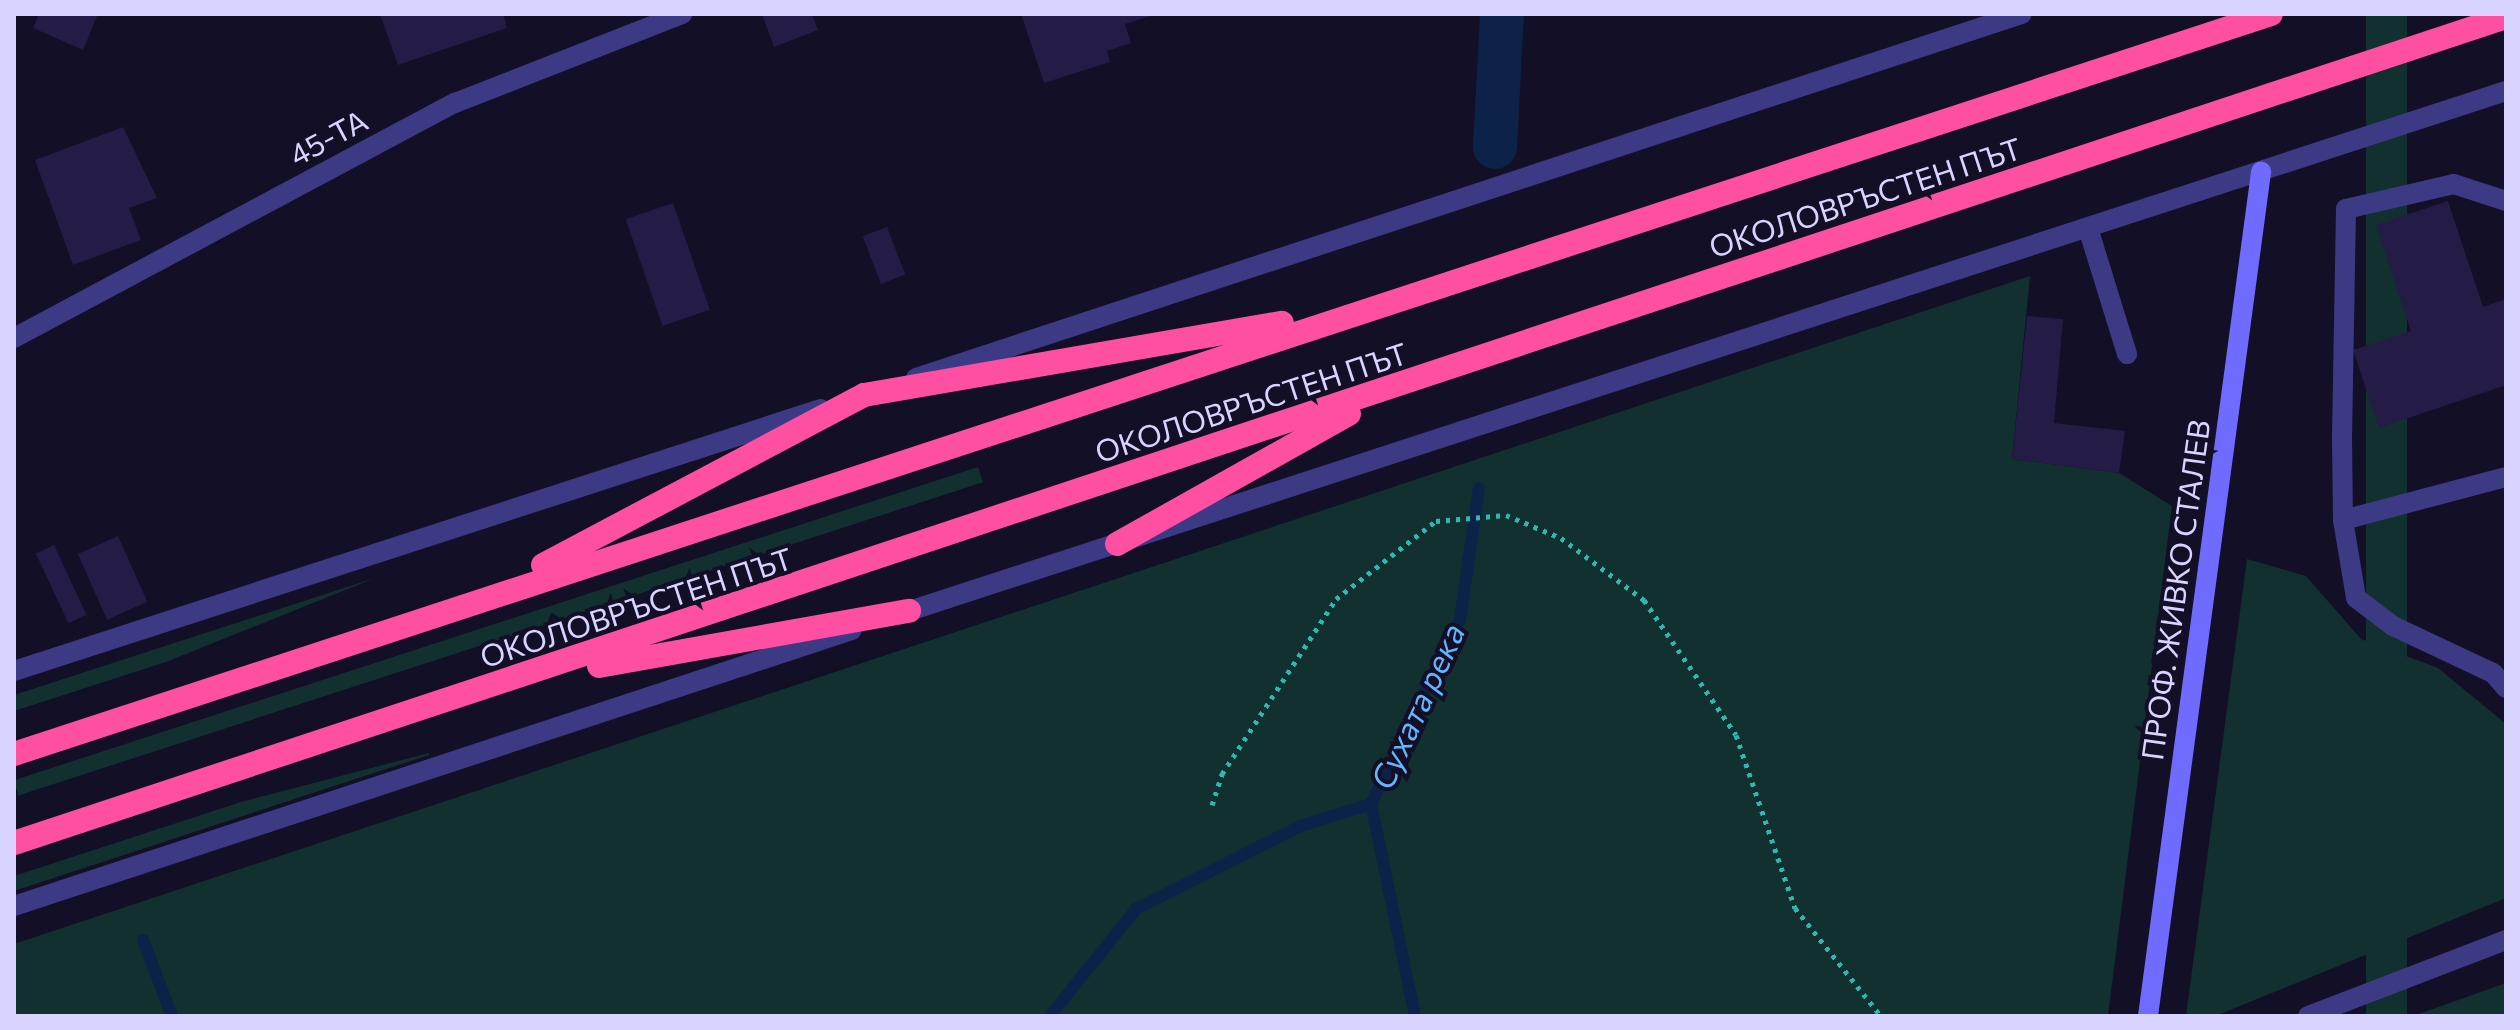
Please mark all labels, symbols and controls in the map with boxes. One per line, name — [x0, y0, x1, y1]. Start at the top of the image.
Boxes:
street label: 45-ТА — [283, 101, 373, 173]
street label: ОКОЛОВРЪСТЕН ПЪТ — [1704, 129, 2026, 265]
street label: ОКОЛОВРЪСТЕН ПЪТ — [1090, 334, 1412, 470]
street label: ПРОФ. ЖИВКО СТАЛЕВ — [2133, 418, 2217, 762]
street label: ОКОЛОВРЪСТЕН ПЪТ — [475, 539, 797, 675]
water label: Сухата река — [1362, 617, 1472, 795]

